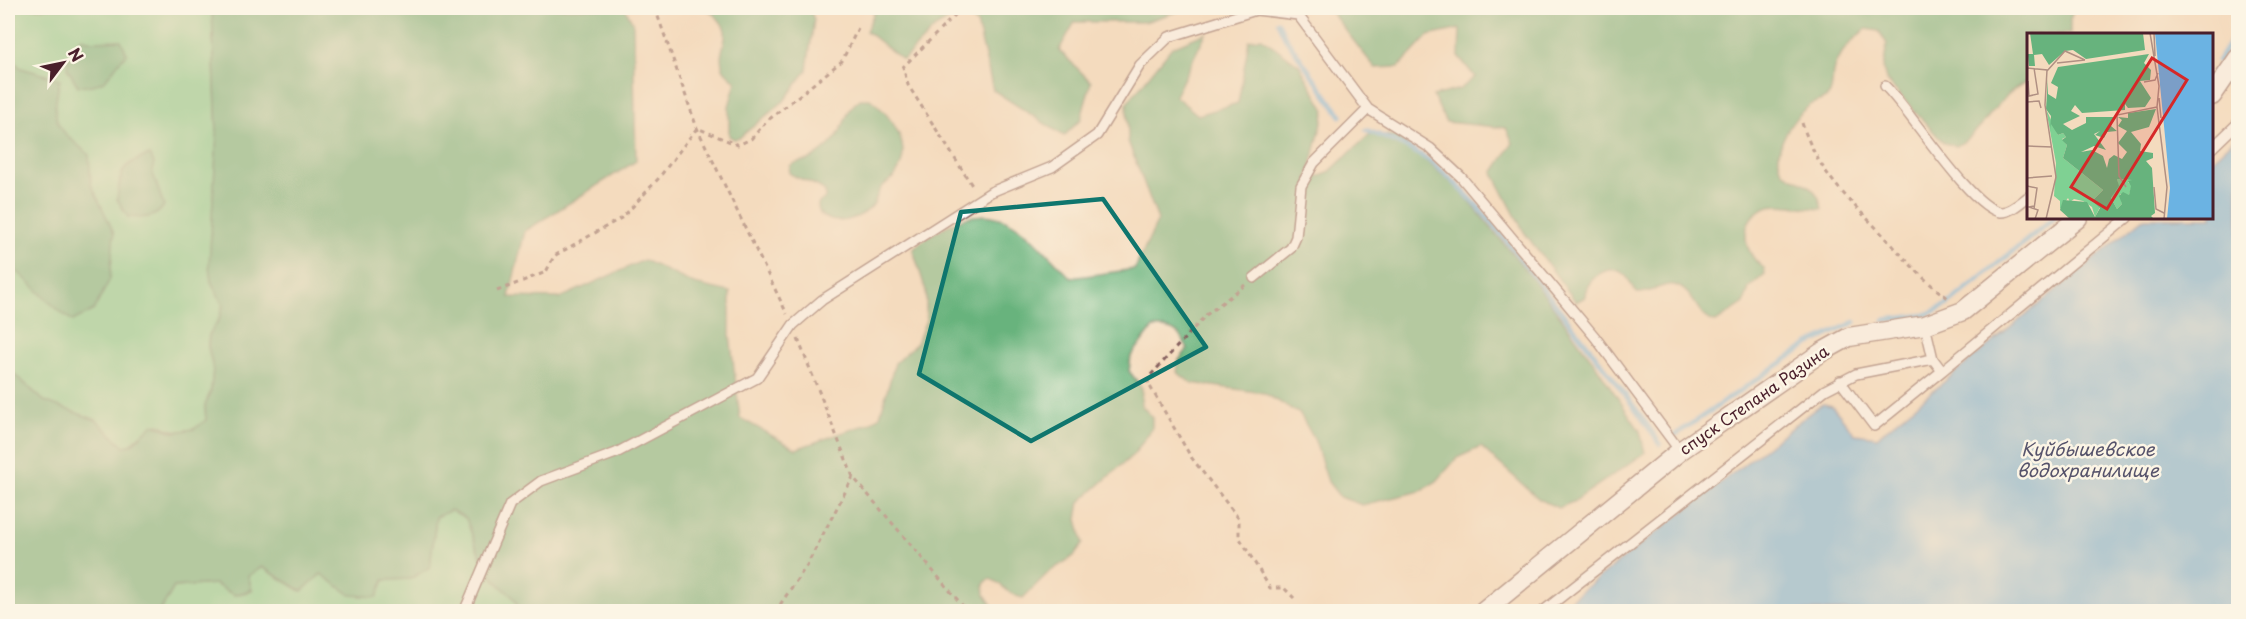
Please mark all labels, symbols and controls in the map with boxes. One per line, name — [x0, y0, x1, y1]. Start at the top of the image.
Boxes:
north arrow — [33, 33, 93, 93]
inset map — [2027, 33, 2213, 219]
text: N — [63, 43, 90, 66]
street label: спуск Степана Разина — [1674, 338, 1833, 460]
water label: Куйбышевское водохранилище — [2017, 435, 2160, 483]

